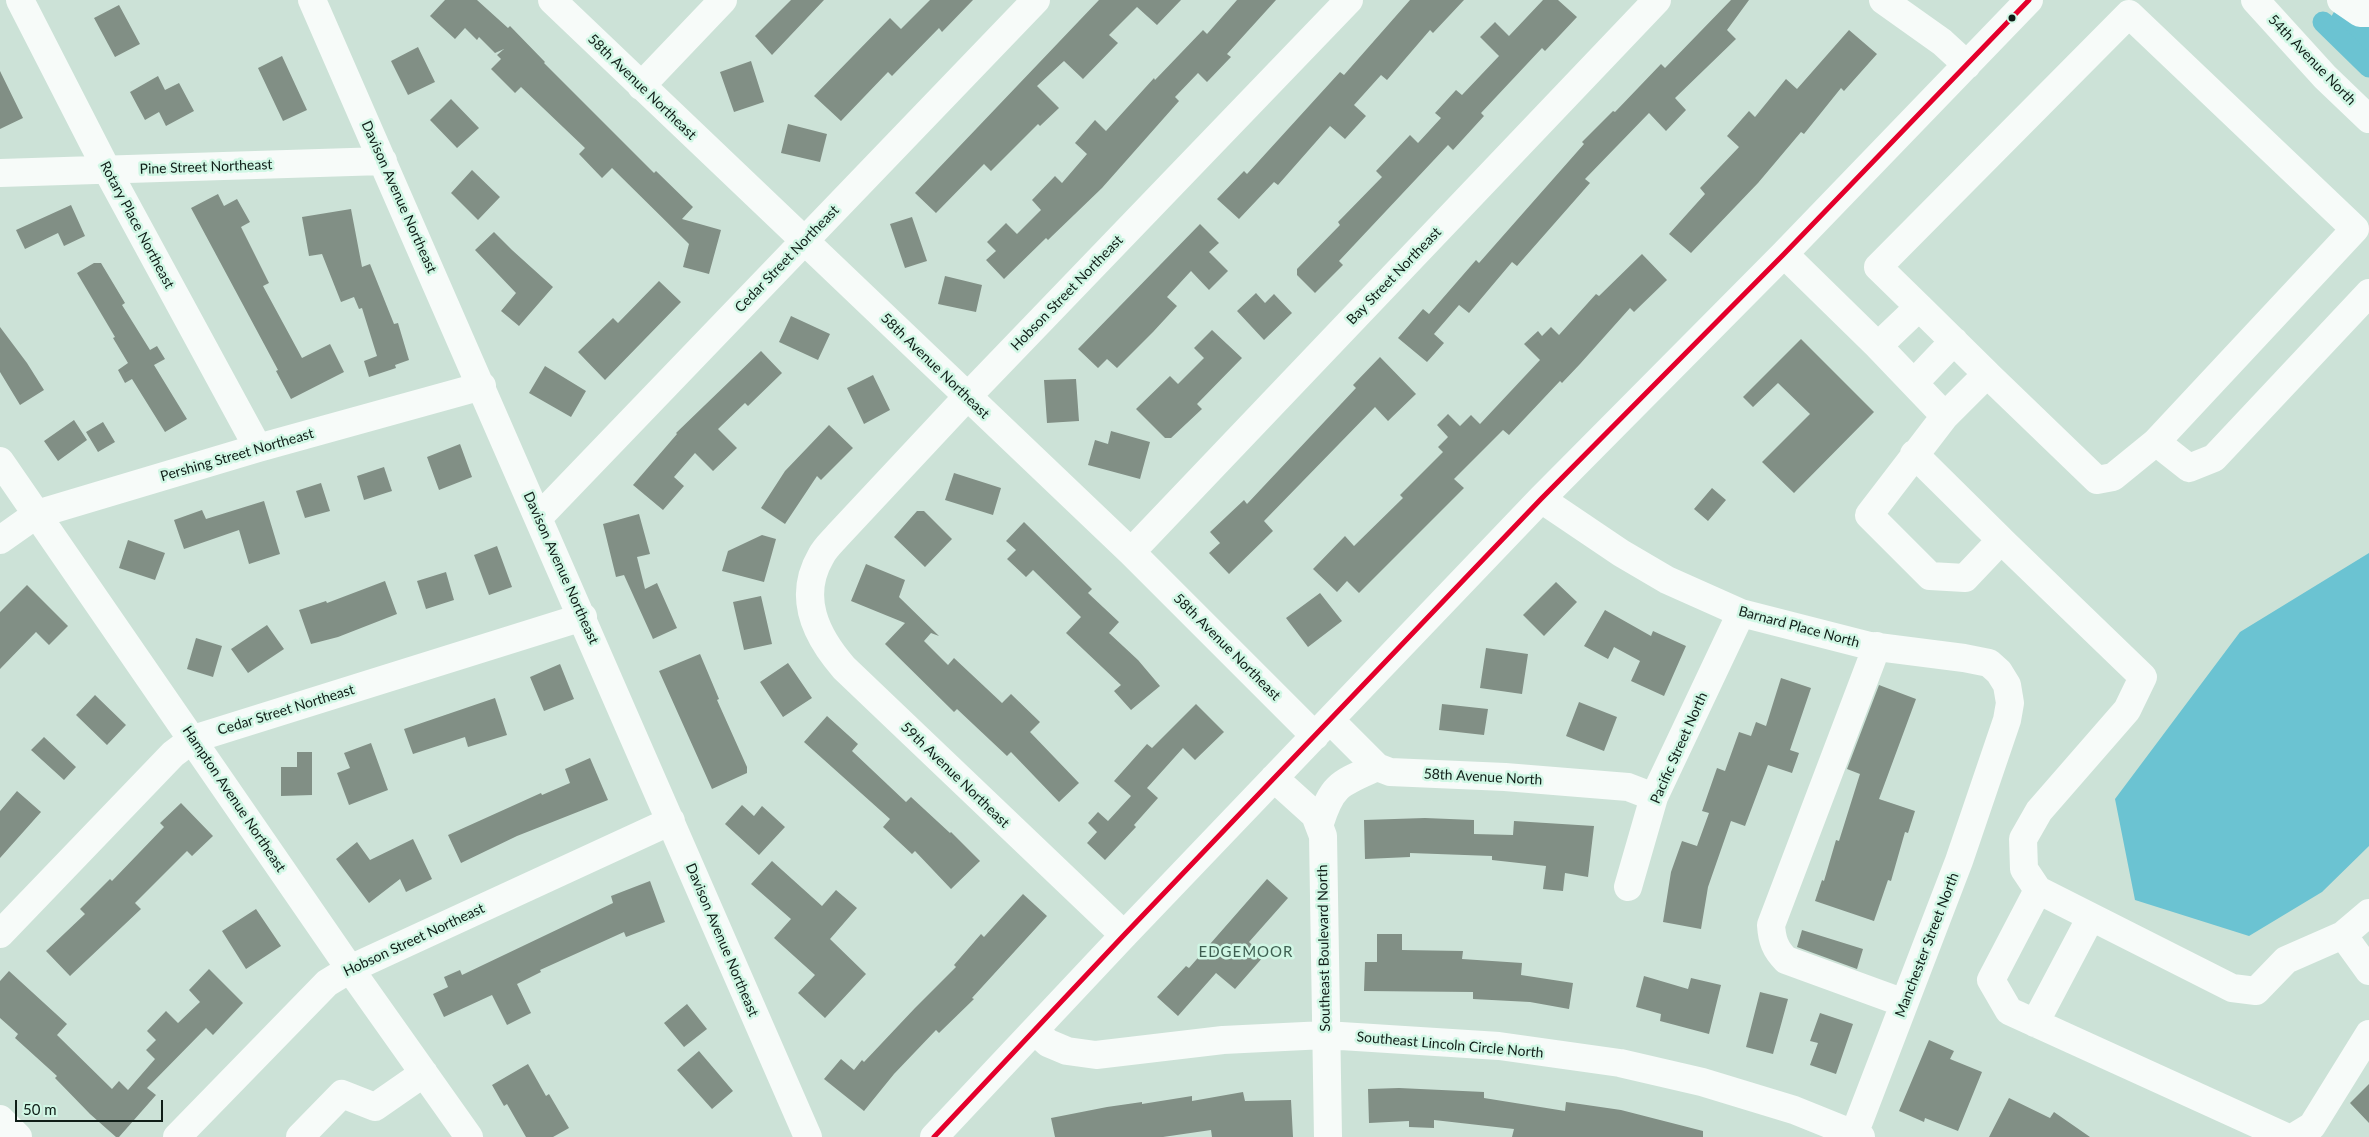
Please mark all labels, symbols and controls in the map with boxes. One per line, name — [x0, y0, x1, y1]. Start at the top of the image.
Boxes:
street label: 54th Avenue North — [2265, 11, 2359, 109]
unlabelled marker — [2007, 13, 2017, 23]
street label: 58th Avenue Northeast — [584, 31, 700, 143]
street label: Davison Avenue Northeast — [358, 118, 440, 276]
street label: Pine Street Northeast — [139, 156, 273, 178]
street label: Rotary Place Northeast — [96, 158, 178, 292]
street label: Cedar Street Northeast — [732, 202, 842, 316]
street label: Bay Street Northeast — [1343, 224, 1445, 328]
street label: Hobson Street Northeast — [1008, 232, 1126, 354]
street label: 58th Avenue Northeast — [877, 310, 993, 422]
street label: Pershing Street Northeast — [158, 425, 316, 485]
street label: Davison Avenue Northeast — [520, 489, 602, 647]
street label: 58th Avenue Northeast — [1170, 590, 1284, 704]
street label: Barnard Place North — [1737, 603, 1861, 651]
street label: Cedar Street Northeast — [216, 681, 356, 739]
street label: Pacific Street North — [1647, 690, 1711, 806]
street label: 59th Avenue Northeast — [897, 719, 1013, 831]
street label: Hampton Avenue Northeast — [179, 723, 289, 875]
street label: 58th Avenue North — [1423, 765, 1543, 789]
street label: Davison Avenue Northeast — [682, 861, 762, 1019]
street label: Southeast Boulevard North — [1314, 864, 1334, 1032]
street label: Manchester Street North — [1892, 870, 1962, 1020]
street label: Hobson Street Northeast — [341, 900, 487, 980]
district label: EDGEMOOR — [1197, 943, 1295, 961]
street label: Southeast Lincoln Circle North — [1356, 1028, 1544, 1062]
scale bar — [18, 1090, 165, 1122]
text: 50 m — [23, 1100, 57, 1118]

